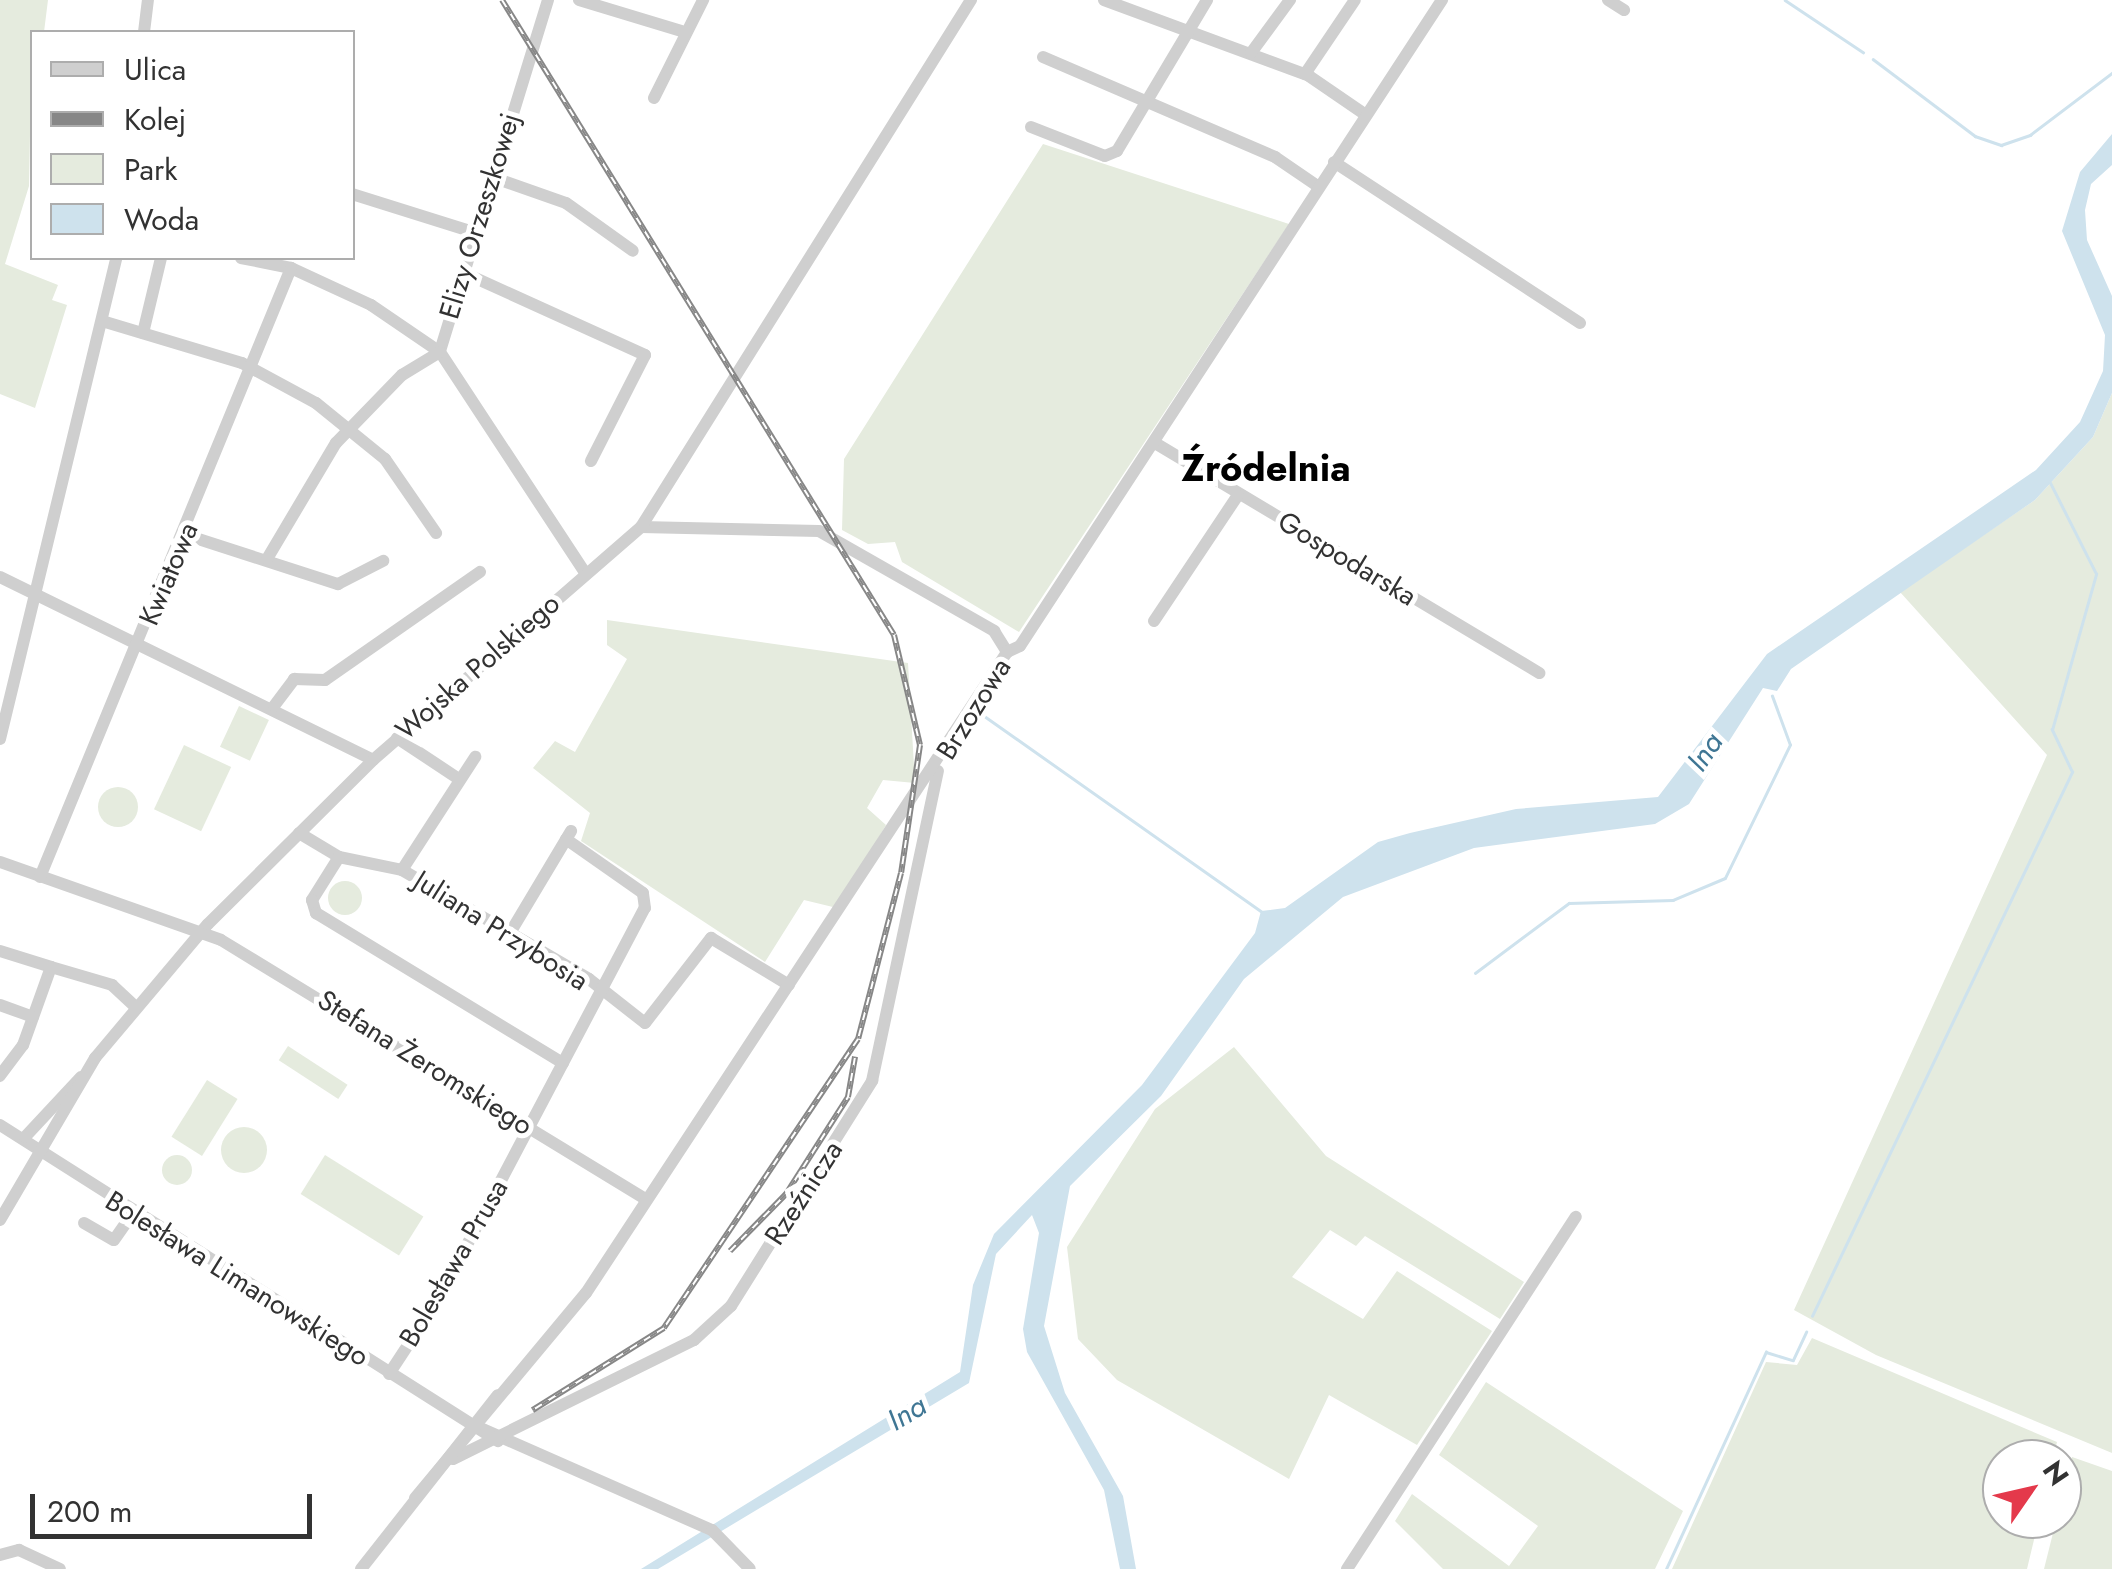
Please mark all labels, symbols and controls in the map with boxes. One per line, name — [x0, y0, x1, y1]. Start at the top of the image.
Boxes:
legend — [30, 30, 355, 260]
text: Ulica — [124, 48, 186, 91]
text: Kolej — [124, 98, 186, 141]
street label: Elizy Orzeszkowej — [433, 109, 527, 323]
text: Park — [124, 148, 177, 191]
text: Woda — [124, 198, 199, 241]
district label: Źródelnia — [1181, 445, 1351, 491]
street label: Gospodarska — [1272, 505, 1422, 613]
street label: Kwiatowa — [132, 518, 206, 630]
street label: Wojska Polskiego — [389, 587, 567, 747]
street label: Brzozowa — [930, 652, 1018, 766]
water label: Ina — [1679, 726, 1731, 778]
street label: Juliana Przybosia — [408, 864, 594, 998]
street label: Stefana Żeromskiego — [311, 983, 539, 1143]
street label: Rzeźnicza — [758, 1135, 850, 1251]
street label: Bolesława Prusa — [393, 1173, 515, 1353]
street label: Bolesława Limanowskiego — [99, 1184, 375, 1374]
water label: Ina — [881, 1388, 933, 1438]
north arrow — [1982, 1439, 2082, 1539]
text: N — [2032, 1452, 2079, 1494]
scale bar — [35, 1474, 318, 1536]
text: 200 m — [47, 1490, 132, 1533]

